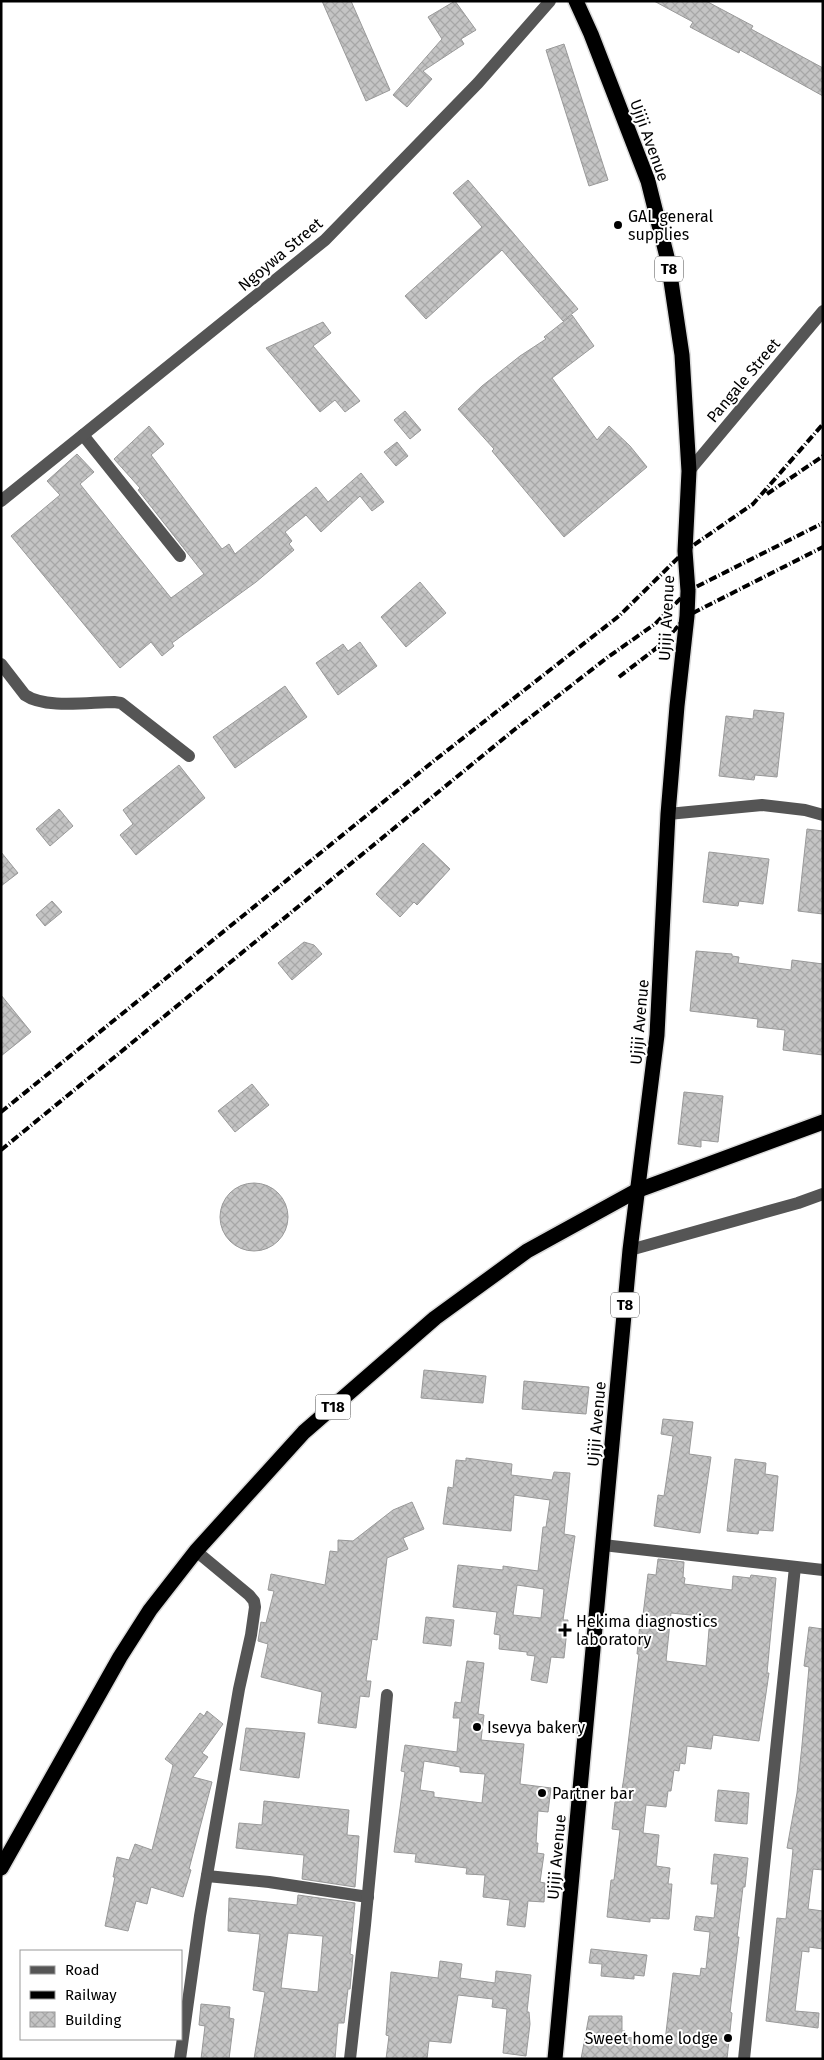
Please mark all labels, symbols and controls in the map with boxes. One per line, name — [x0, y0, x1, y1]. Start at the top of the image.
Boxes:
street label: Ujiji Avenue — [626, 97, 673, 184]
place label: GAL general supplies — [628, 207, 714, 244]
street label: Ngoywa Street — [234, 214, 326, 295]
marker: GAL general supplies — [612, 219, 624, 231]
road number: T8 — [655, 256, 683, 282]
street label: Pangale Street — [703, 334, 784, 426]
street label: Ujiji Avenue — [655, 575, 678, 661]
street label: Ujiji Avenue — [626, 978, 653, 1066]
road number: T8 — [611, 1292, 639, 1318]
street label: Ujiji Avenue — [583, 1380, 610, 1468]
road number: T18 — [316, 1394, 350, 1420]
place label: Hekima diagnostics laboratory — [576, 1612, 718, 1649]
marker: Hekima diagnostics laboratory — [558, 1623, 572, 1637]
place label: Isevya bakery — [487, 1718, 585, 1737]
marker: Isevya bakery — [471, 1721, 483, 1733]
place label: Partner bar — [552, 1784, 635, 1803]
marker: Partner bar — [536, 1787, 548, 1799]
street label: Ujiji Avenue — [543, 1813, 570, 1901]
legend — [20, 1950, 182, 2040]
text: Road — [65, 1961, 100, 1979]
text: Railway — [65, 1986, 117, 2004]
text: Building — [65, 2011, 121, 2029]
place label: Sweet home lodge — [585, 2029, 718, 2048]
marker: Sweet home lodge — [722, 2032, 734, 2044]

